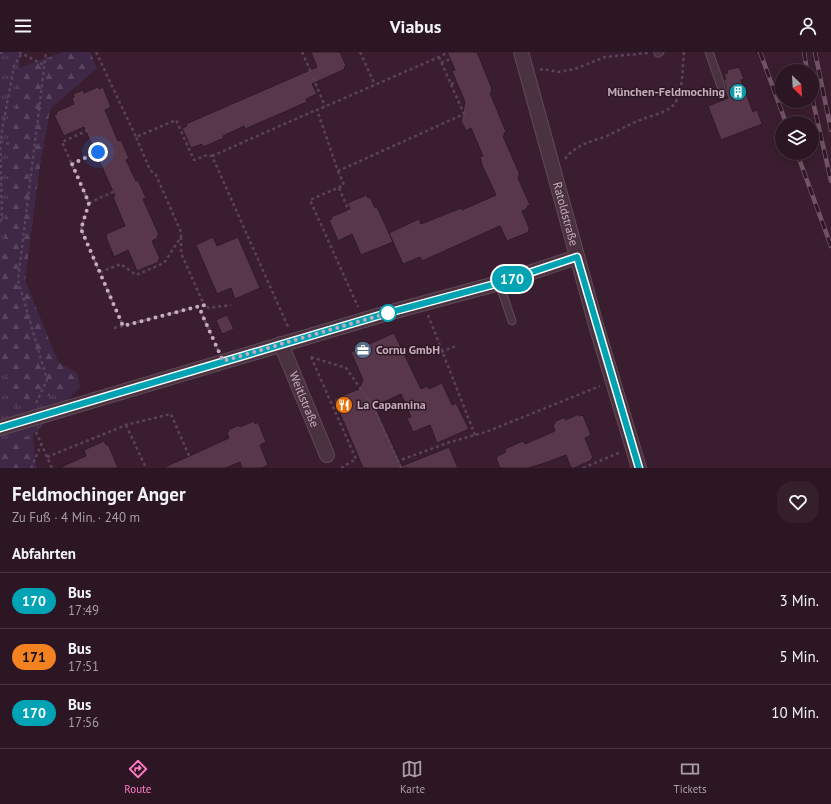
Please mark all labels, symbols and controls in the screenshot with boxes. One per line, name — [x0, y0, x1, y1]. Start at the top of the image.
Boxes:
icon: menu — [12, 15, 34, 37]
text: Viabus — [390, 15, 441, 38]
icon: person — [797, 15, 819, 37]
north arrow — [775, 64, 819, 108]
map controls — [775, 64, 819, 160]
building icon: München-Feldmoching — [728, 82, 748, 102]
place label: München-Feldmoching — [607, 84, 725, 99]
button: layers — [775, 116, 819, 160]
your location — [88, 142, 108, 162]
street label: Ratoldstraße — [550, 180, 582, 248]
line badge: 170 — [489, 266, 535, 292]
text: 170 — [500, 270, 524, 288]
unlabelled marker — [379, 304, 397, 322]
office icon: Cornu GmbH — [353, 340, 373, 360]
place label: Cornu GmbH — [376, 342, 440, 357]
street label: Weitlstraße — [286, 369, 323, 429]
restaurant icon: La Capannina — [334, 395, 354, 415]
place label: La Capannina — [357, 397, 426, 412]
button: heart — [777, 481, 819, 523]
text: Feldmochinger Anger — [12, 482, 186, 506]
text: Zu Fuß · 4 Min. · 240 m — [12, 509, 140, 526]
text: Abfahrten — [12, 544, 76, 563]
text: Bus — [68, 583, 91, 602]
text: 3 Min. — [780, 591, 819, 610]
text: 170 — [22, 592, 46, 610]
text: 17:49 — [68, 602, 99, 619]
text: Bus — [68, 639, 91, 658]
text: 5 Min. — [780, 647, 819, 666]
text: 171 — [22, 648, 46, 666]
text: 17:51 — [68, 658, 99, 675]
text: Bus — [68, 695, 91, 714]
text: 10 Min. — [771, 703, 819, 722]
text: 170 — [22, 704, 46, 722]
text: 17:56 — [68, 714, 99, 731]
tab: Route — [124, 758, 151, 796]
tab: Karte — [400, 758, 425, 796]
tab: Tickets — [674, 758, 707, 796]

